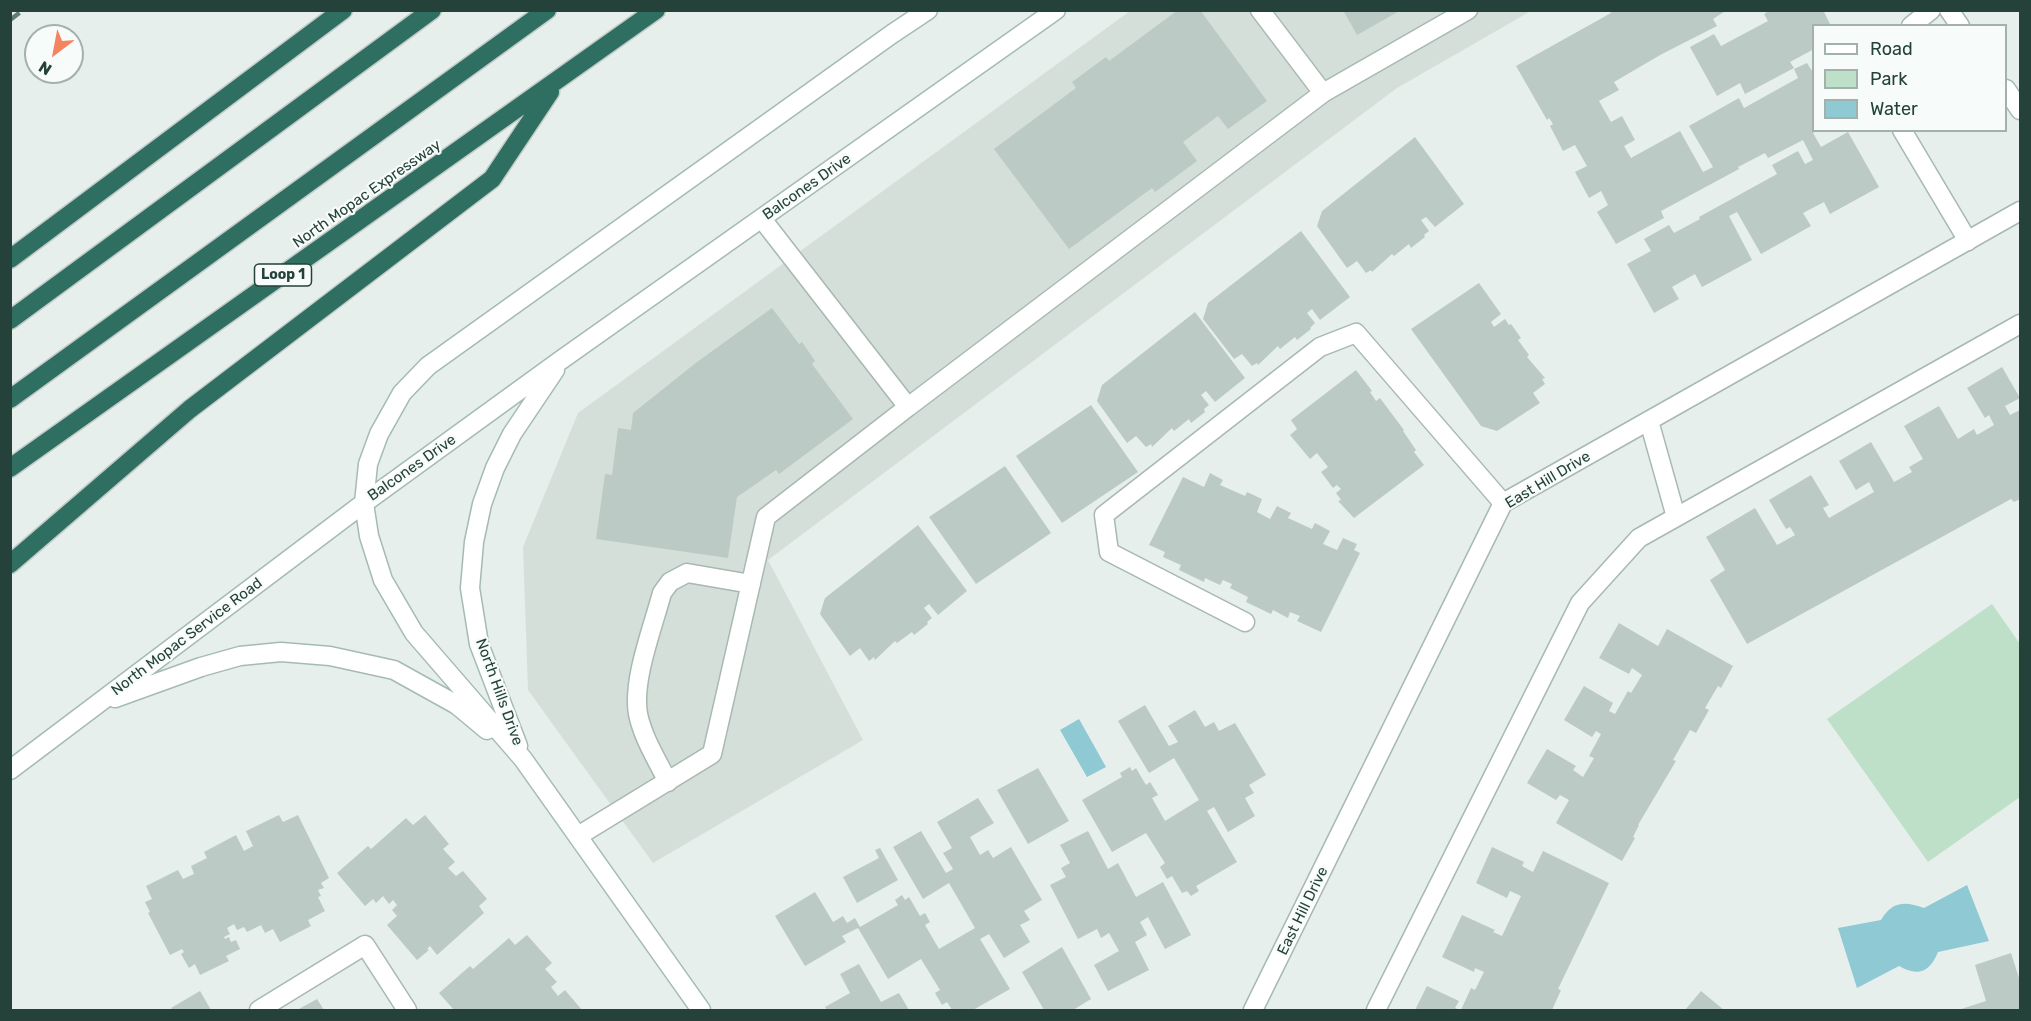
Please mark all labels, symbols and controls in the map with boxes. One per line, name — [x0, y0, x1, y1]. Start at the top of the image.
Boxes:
north arrow — [24, 24, 84, 84]
legend — [1812, 24, 2007, 132]
text: Road — [1870, 38, 1913, 60]
text: N — [35, 57, 55, 79]
text: Park — [1870, 68, 1907, 90]
text: Water — [1870, 98, 1918, 120]
street label: North Mopac Expressway — [290, 136, 444, 252]
street label: Balcones Drive — [759, 150, 855, 224]
road number: Loop 1 — [254, 264, 312, 286]
street label: Balcones Drive — [364, 431, 460, 505]
street label: East Hill Drive — [1502, 448, 1594, 512]
street label: North Mopac Service Road — [108, 574, 266, 700]
street label: North Hills Drive — [471, 636, 527, 748]
street label: East Hill Drive — [1274, 864, 1332, 958]

